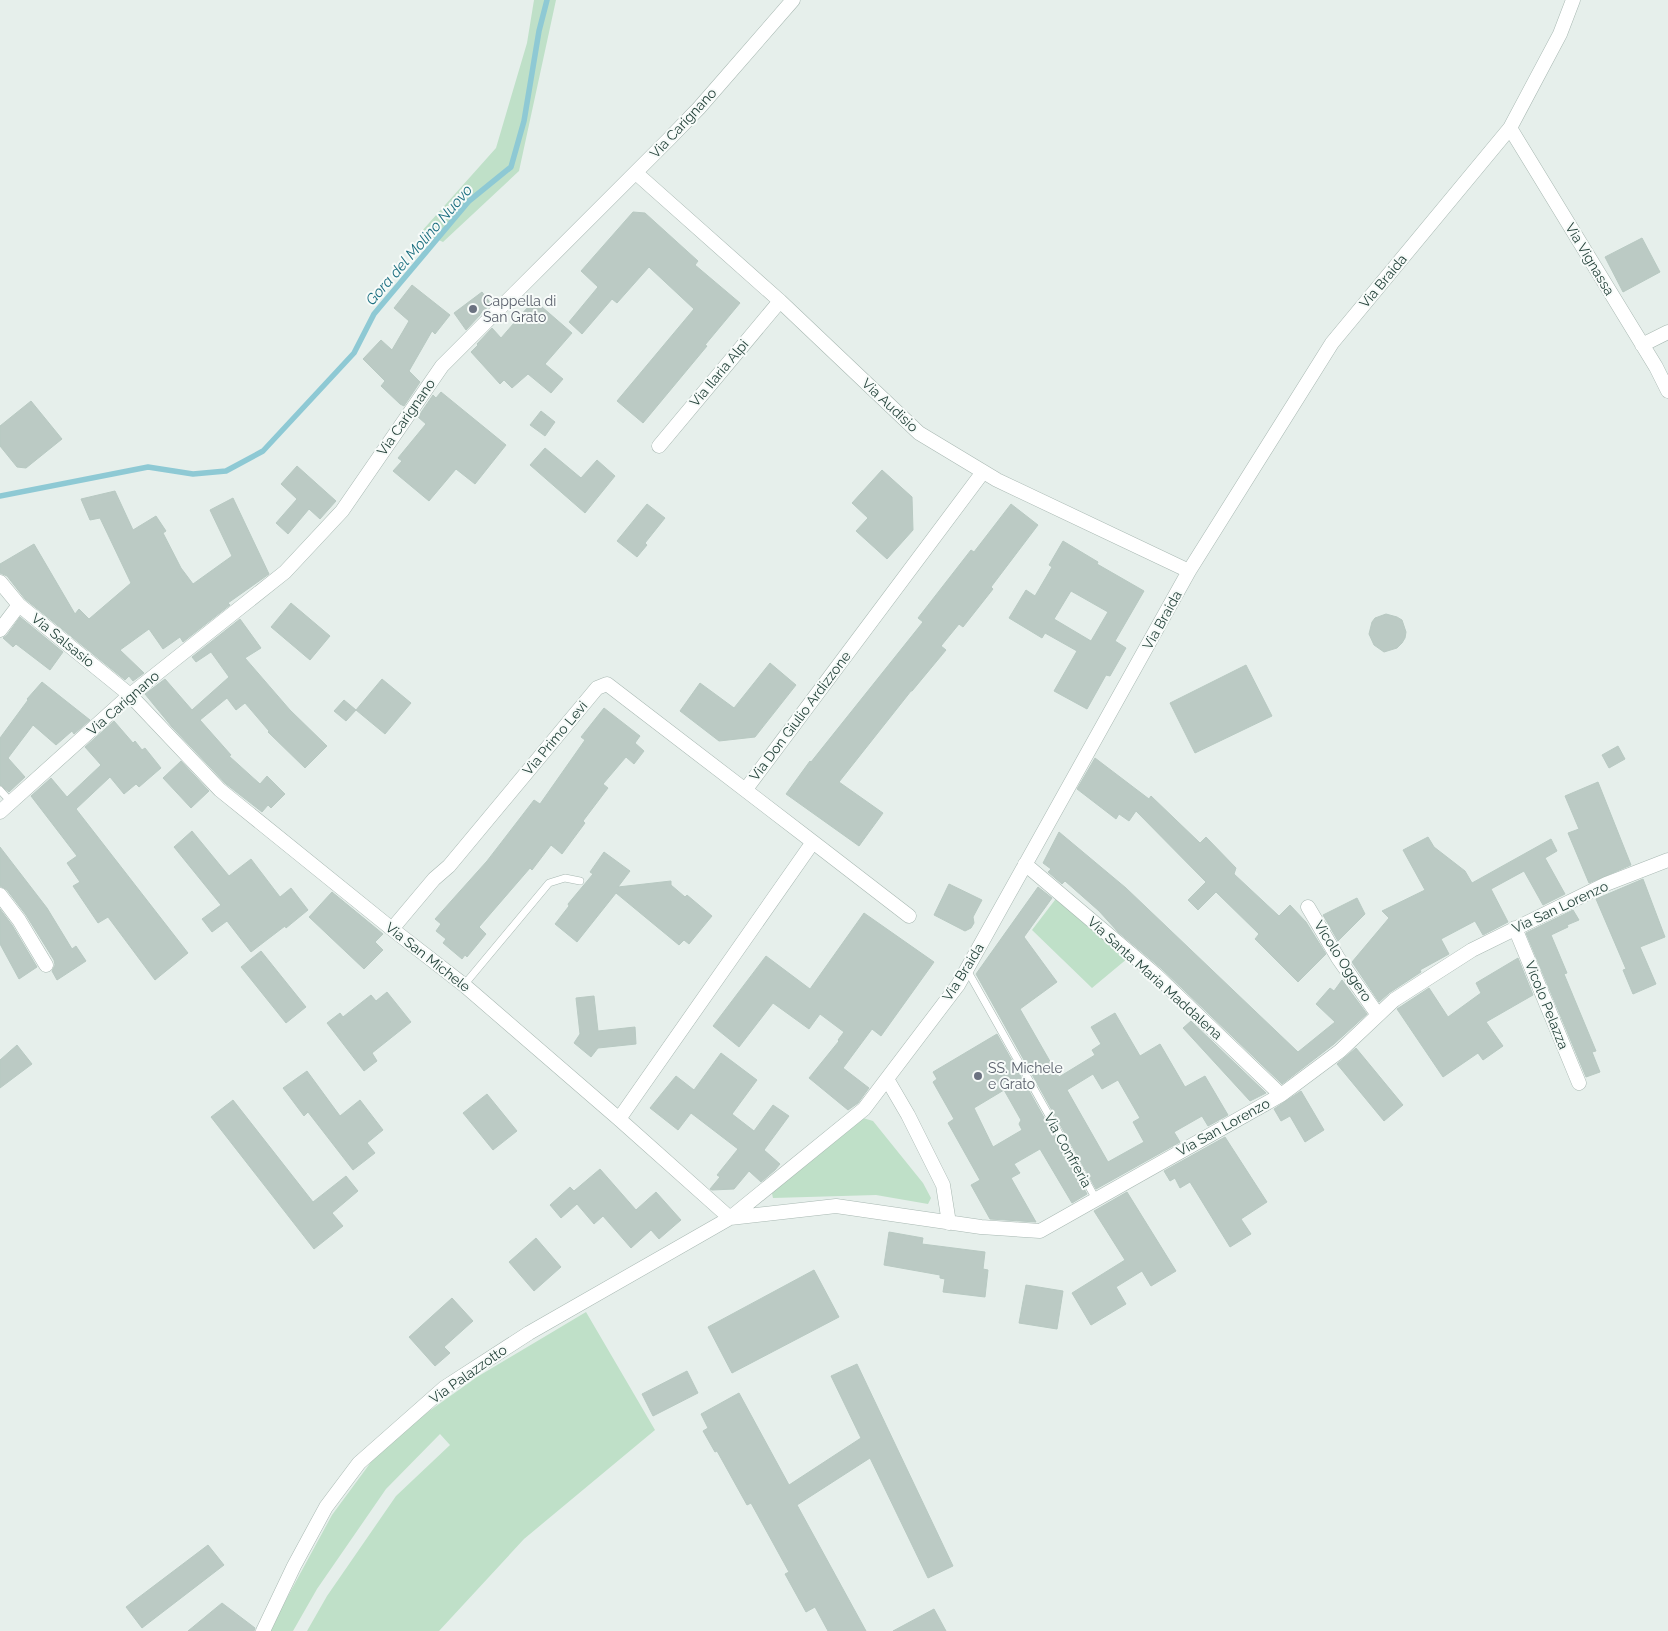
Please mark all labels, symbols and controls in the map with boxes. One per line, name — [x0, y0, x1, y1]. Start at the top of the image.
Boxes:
street label: Via Carignano — [646, 85, 720, 161]
water label: Gora del Molino Nuovo — [362, 181, 476, 309]
street label: Via Vignassa — [1562, 220, 1618, 298]
street label: Via Braida — [1356, 251, 1410, 311]
place label: Cappella di San Grato — [483, 293, 556, 325]
marker: Cappella di San Grato — [467, 303, 479, 315]
street label: Via Ilaria Alpi — [686, 336, 752, 410]
street label: Via Audisio — [859, 375, 921, 435]
street label: Via Carignano — [374, 376, 438, 458]
street label: Via Braida — [1139, 588, 1185, 652]
street label: Via Salsasio — [28, 610, 98, 670]
street label: Via Don Giulio Ardizzone — [746, 648, 854, 784]
street label: Via Carignano — [84, 667, 162, 739]
street label: Via Primo Levi — [519, 698, 591, 778]
street label: Via San Lorenzo — [1509, 878, 1611, 936]
street label: Via Santa Maria Maddalena — [1084, 913, 1226, 1043]
street label: Vicolo Oggero — [1311, 918, 1375, 1004]
street label: Via San Michele — [382, 919, 474, 995]
street label: Via Braida — [939, 940, 987, 1004]
street label: Vicolo Pelazza — [1522, 958, 1572, 1052]
place label: SS. Michele e Grato — [988, 1060, 1063, 1092]
marker: SS. Michele e Grato — [972, 1070, 984, 1082]
street label: Via San Lorenzo — [1174, 1095, 1272, 1159]
street label: Via Confreria — [1041, 1110, 1095, 1190]
street label: Via Palazzotto — [426, 1341, 510, 1407]

